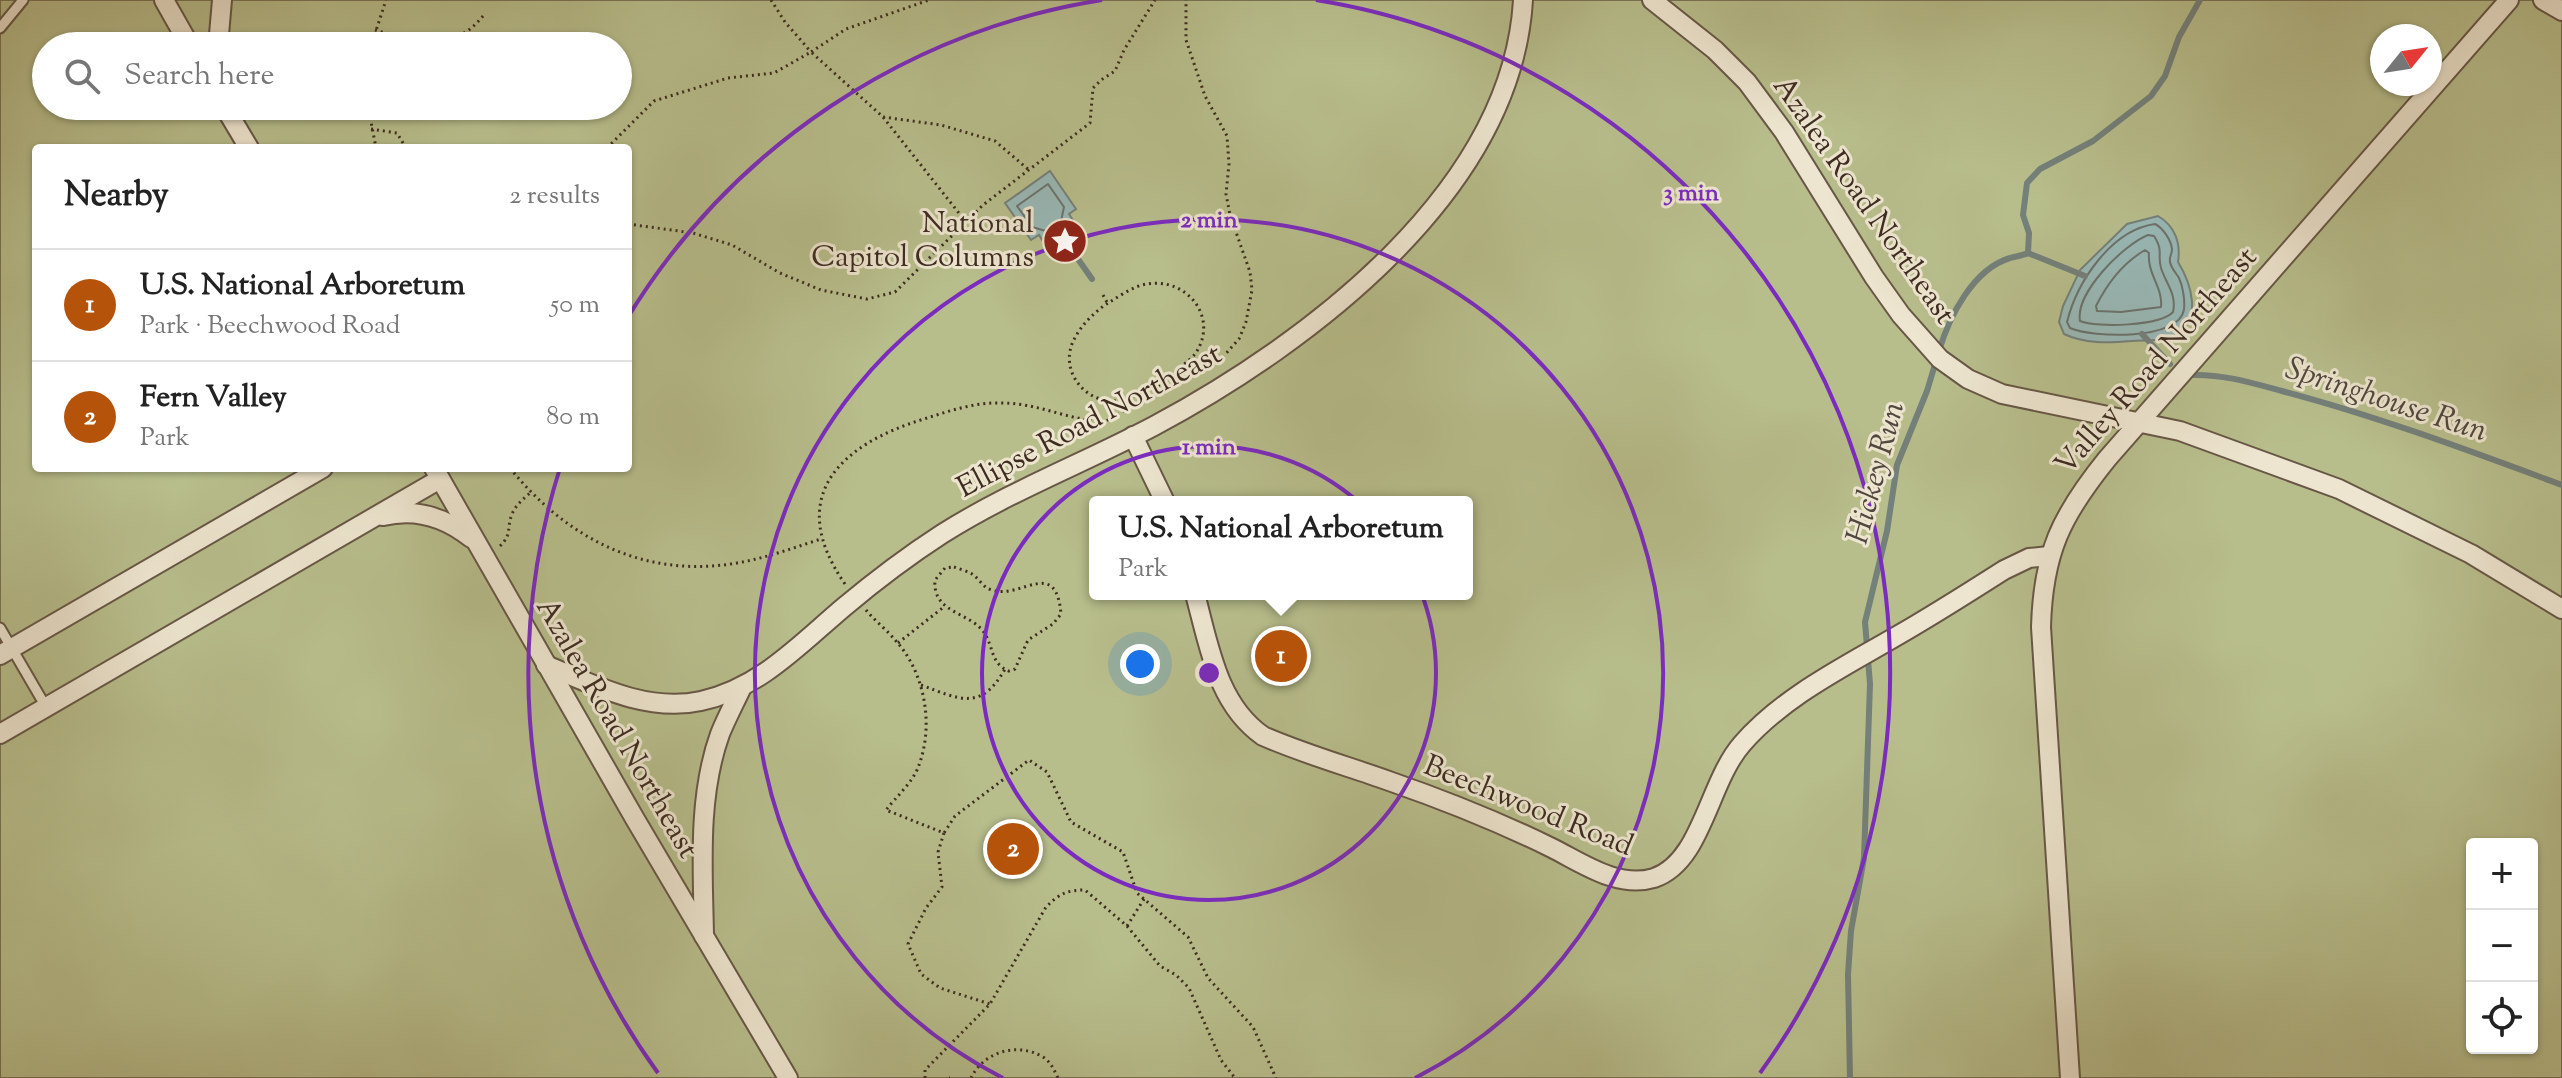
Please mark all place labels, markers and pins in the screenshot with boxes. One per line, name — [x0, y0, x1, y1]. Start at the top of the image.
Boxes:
place label: National Capitol Columns — [811, 203, 1034, 280]
place icon: National Capitol Columns — [1041, 217, 1089, 265]
pin: 1 — [1255, 626, 1307, 686]
centre of rings — [1195, 659, 1223, 687]
pin: 2 — [987, 819, 1039, 879]

